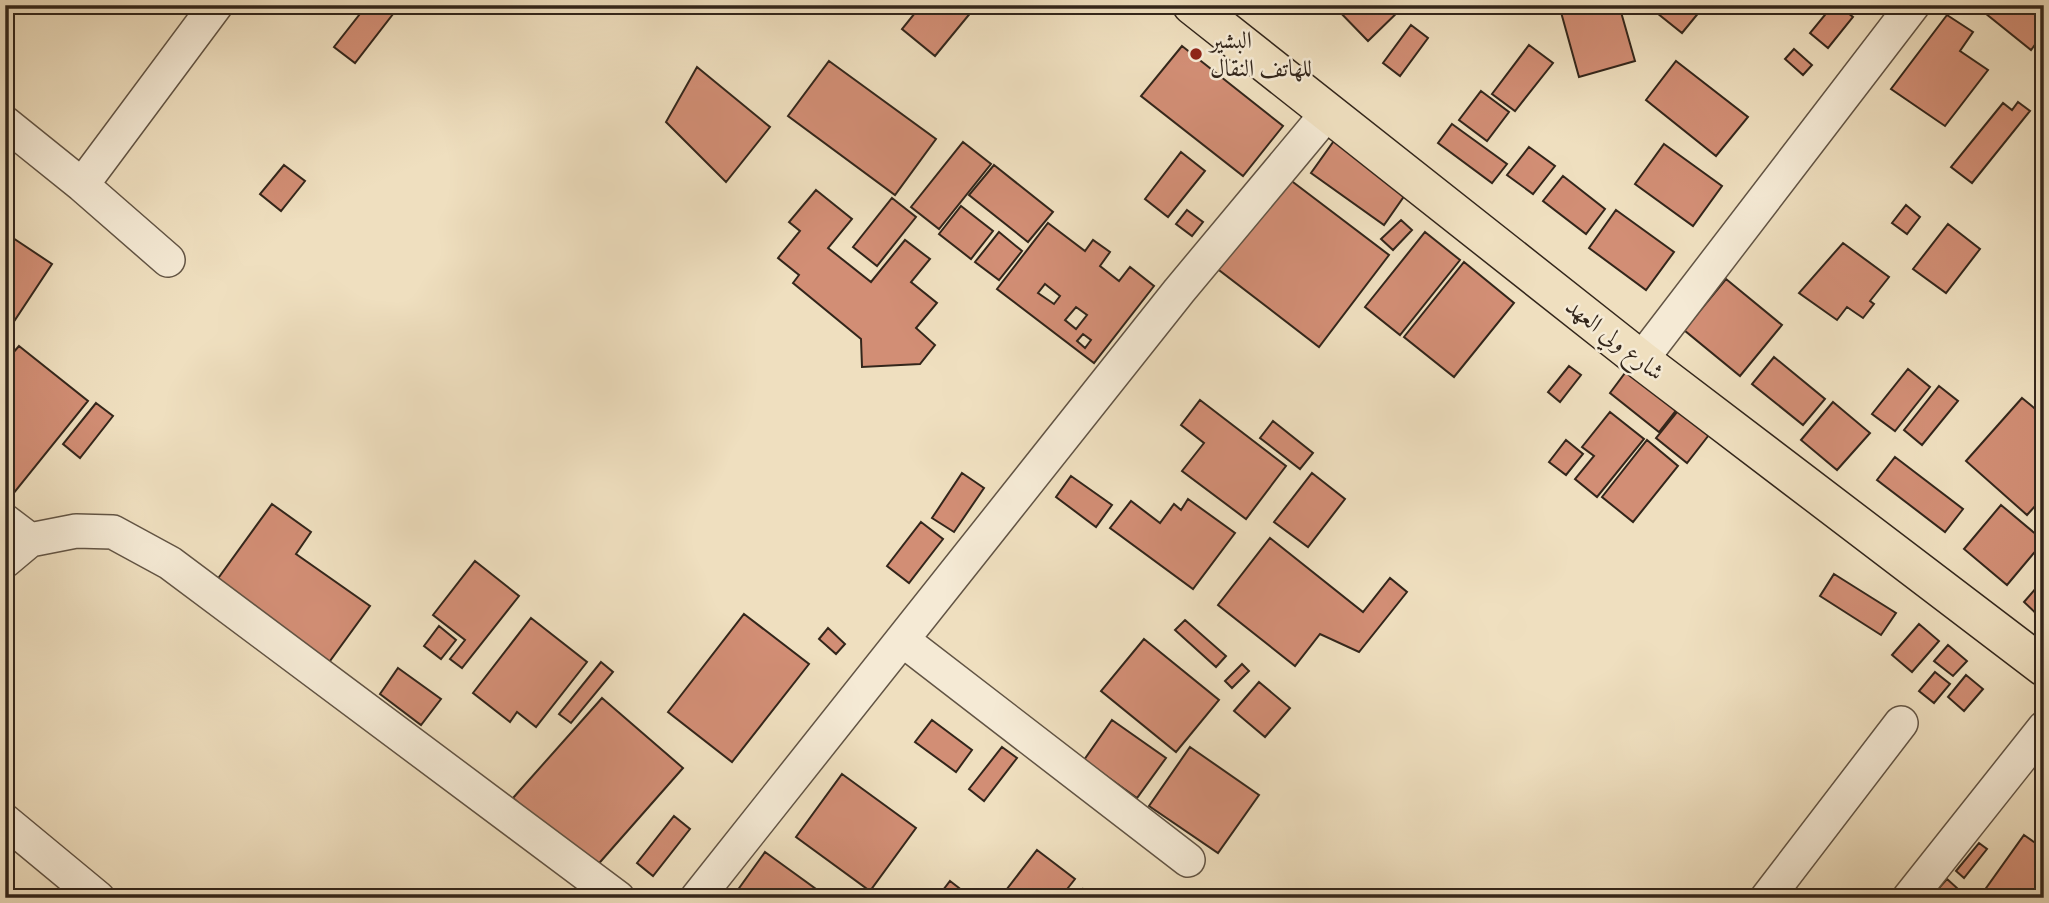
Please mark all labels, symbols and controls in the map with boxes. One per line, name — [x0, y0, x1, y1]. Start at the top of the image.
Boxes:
place label: البشير للهاتف النقال — [1207, 25, 1312, 84]
marker: البشير للهاتف النقال — [1188, 46, 1204, 62]
street label: شارع ولي العهد — [1556, 291, 1671, 391]

